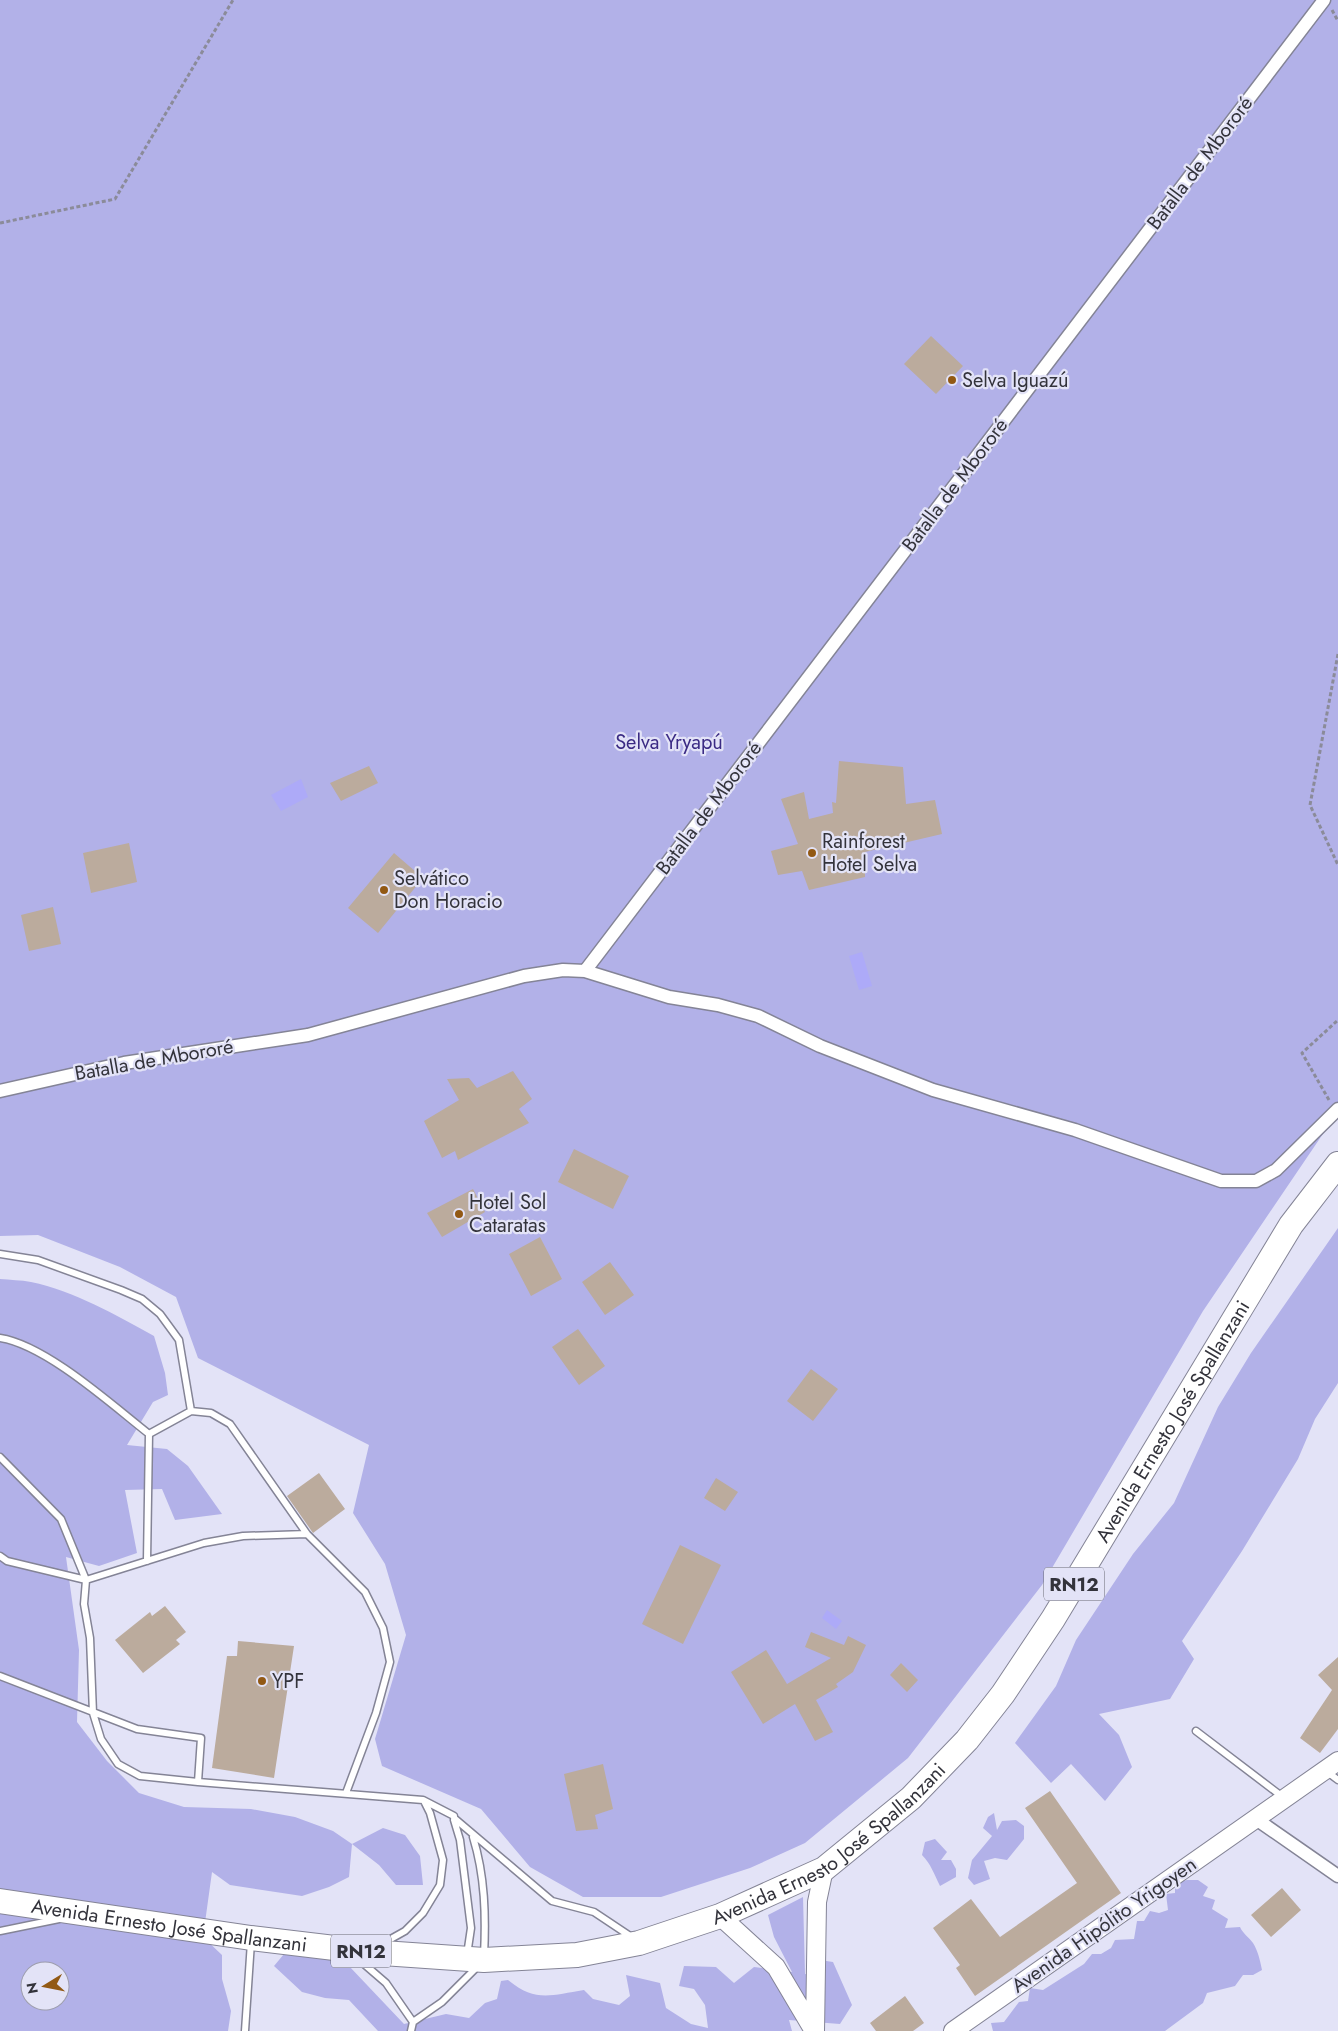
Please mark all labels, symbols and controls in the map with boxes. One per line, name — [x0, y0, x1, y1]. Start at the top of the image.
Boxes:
street label: Batalla de Mbororé — [1140, 90, 1260, 236]
place label: Selva Iguazú — [962, 366, 1068, 395]
marker: Selva Iguazú — [946, 374, 958, 386]
street label: Batalla de Mbororé — [895, 412, 1015, 558]
park label: Selva Yryapú — [615, 728, 723, 757]
street label: Batalla de Mbororé — [649, 735, 769, 881]
place label: Rainforest Hotel Selva — [822, 827, 917, 879]
marker: Rainforest Hotel Selva — [806, 847, 818, 859]
place label: Selvático Don Horacio — [394, 864, 502, 916]
marker: Selvático Don Horacio — [378, 884, 390, 896]
street label: Batalla de Mbororé — [72, 1032, 236, 1088]
place label: Hotel Sol Cataratas — [469, 1188, 546, 1240]
marker: Hotel Sol Cataratas — [453, 1208, 465, 1220]
street label: Avenida Ernesto José Spallanzani — [1088, 1295, 1257, 1548]
road number: RN12 — [1044, 1568, 1104, 1600]
place label: YPF — [272, 1667, 304, 1696]
marker: YPF — [256, 1675, 268, 1687]
street label: Avenida Ernesto José Spallanzani — [708, 1756, 952, 1932]
street label: Avenida Hipólito Yrigoyen — [1006, 1850, 1202, 2000]
street label: Avenida Ernesto José Spallanzani — [29, 1891, 309, 1959]
road number: RN12 — [331, 1934, 391, 1968]
north arrow — [20, 1961, 70, 2011]
text: N — [21, 1981, 43, 1995]

